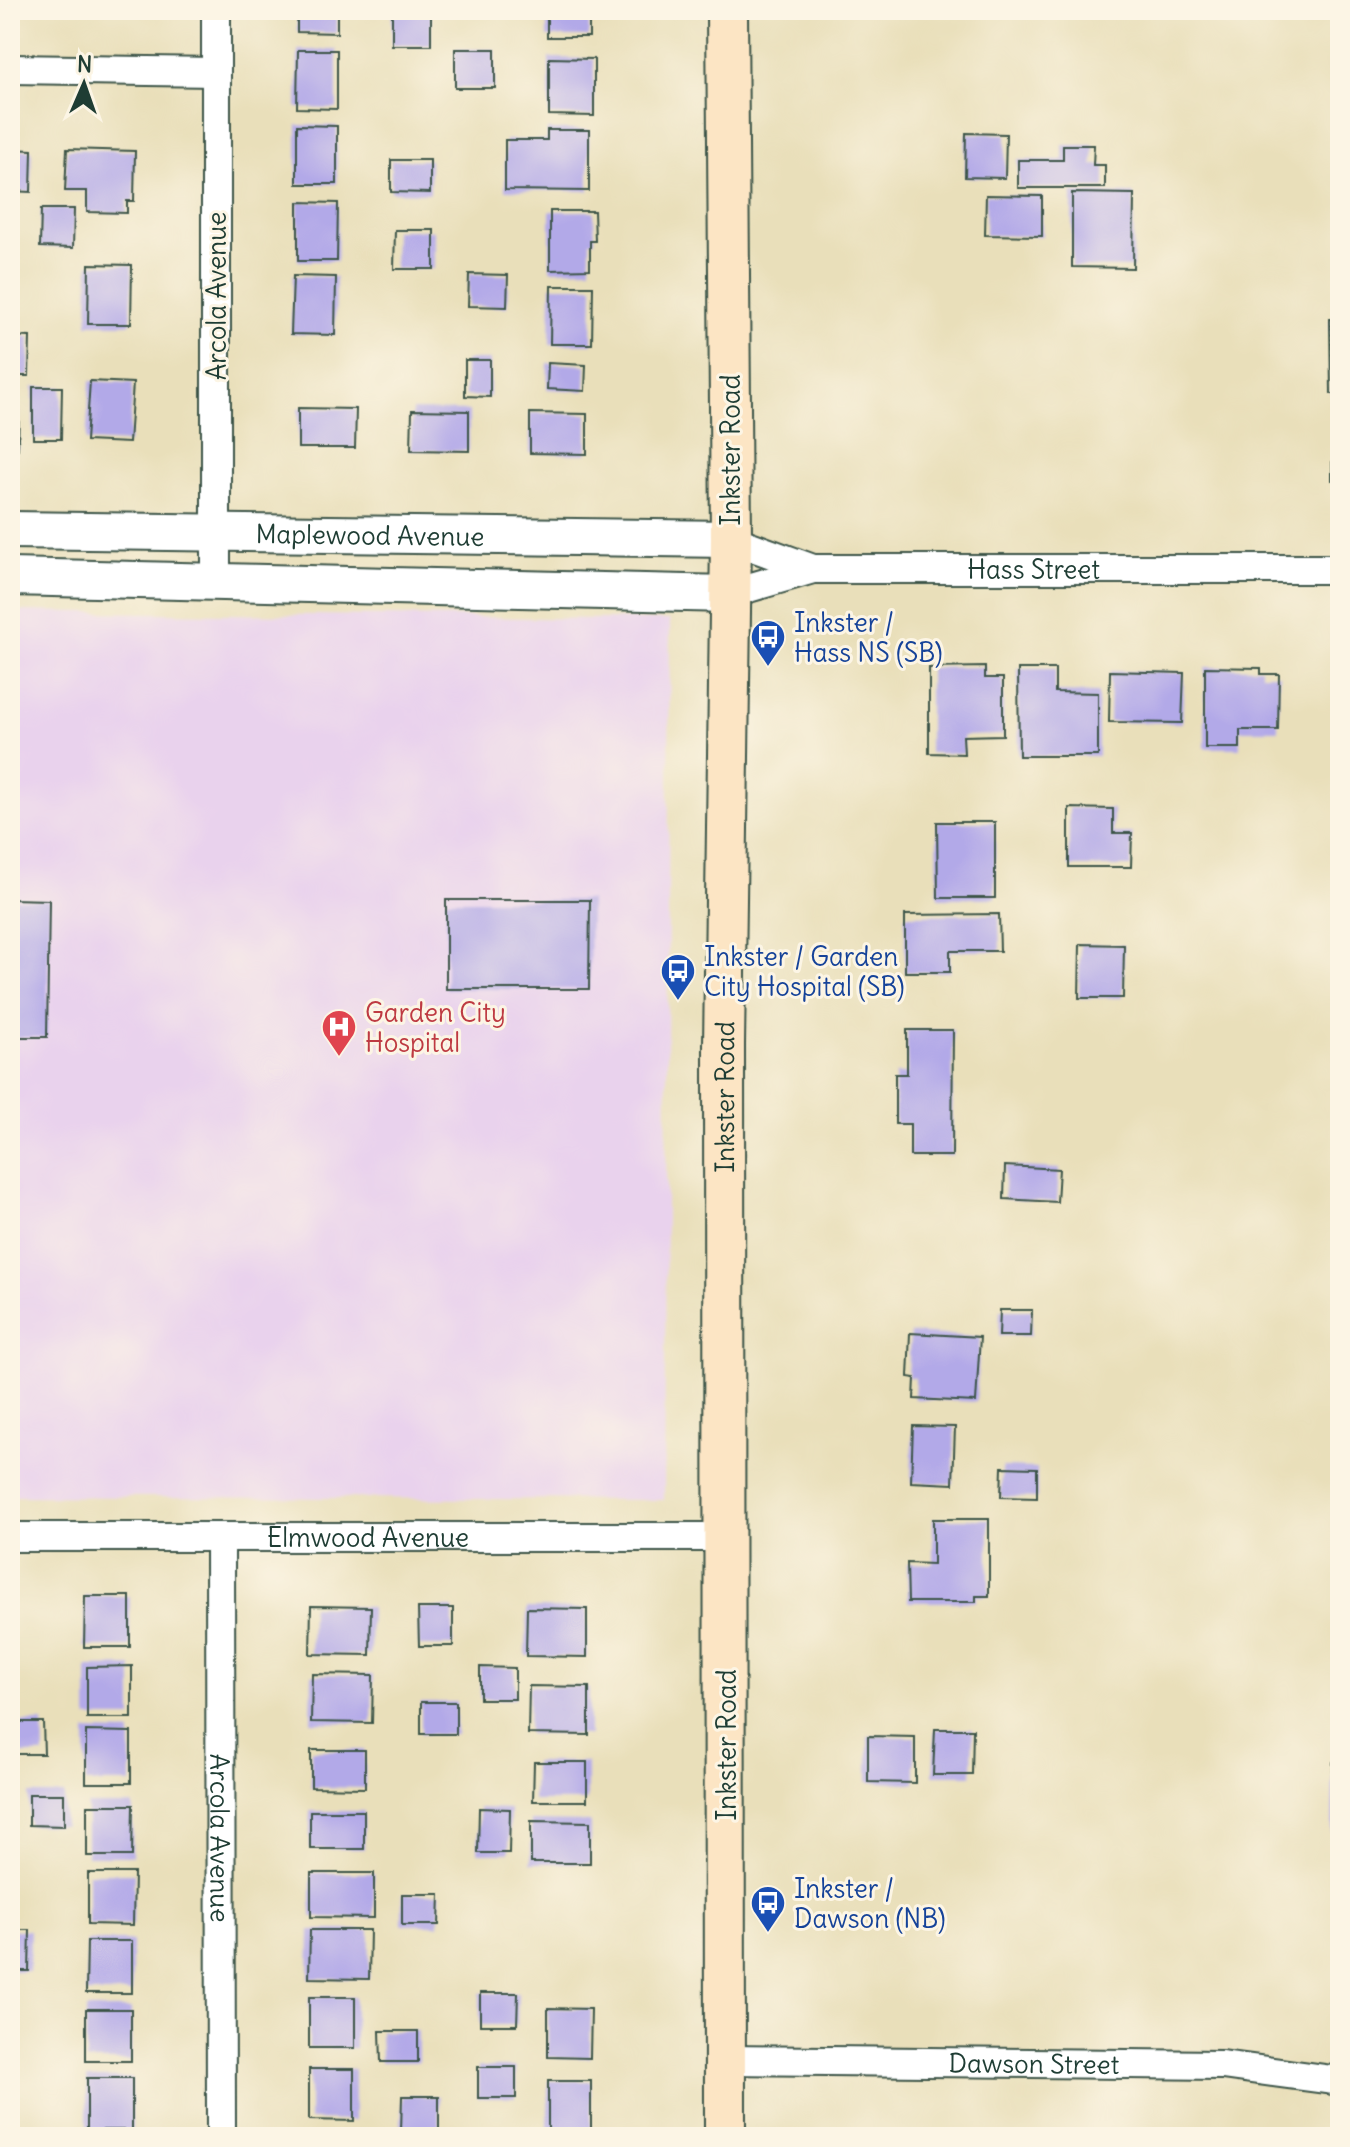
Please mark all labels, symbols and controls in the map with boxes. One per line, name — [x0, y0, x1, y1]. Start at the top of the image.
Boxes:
north arrow — [44, 44, 124, 124]
text: N — [77, 50, 93, 78]
street label: Arcola Avenue — [200, 212, 233, 380]
street label: Inkster Road — [714, 374, 747, 526]
street label: Maplewood Avenue — [255, 517, 485, 552]
street label: Hass Street — [967, 553, 1100, 586]
place label: Inkster / Hass NS (SB) — [794, 606, 943, 669]
bus stop icon: Inkster / Hass NS (SB) — [749, 618, 787, 668]
place label: Inkster / Garden City Hospital (SB) — [704, 940, 905, 1003]
bus stop icon: Inkster / Garden City Hospital (SB) — [659, 952, 697, 1002]
place label: Garden City Hospital — [365, 996, 506, 1059]
hospital icon: Garden City Hospital — [320, 1008, 358, 1058]
street label: Inkster Road — [707, 1021, 741, 1173]
street label: Elmwood Avenue — [267, 1521, 469, 1554]
street label: Inkster Road — [710, 1669, 743, 1821]
street label: Arcola Avenue — [204, 1754, 237, 1922]
place label: Inkster / Dawson (NB) — [794, 1872, 946, 1935]
bus stop icon: Inkster / Dawson (NB) — [749, 1884, 787, 1934]
street label: Dawson Street — [948, 2046, 1120, 2080]

